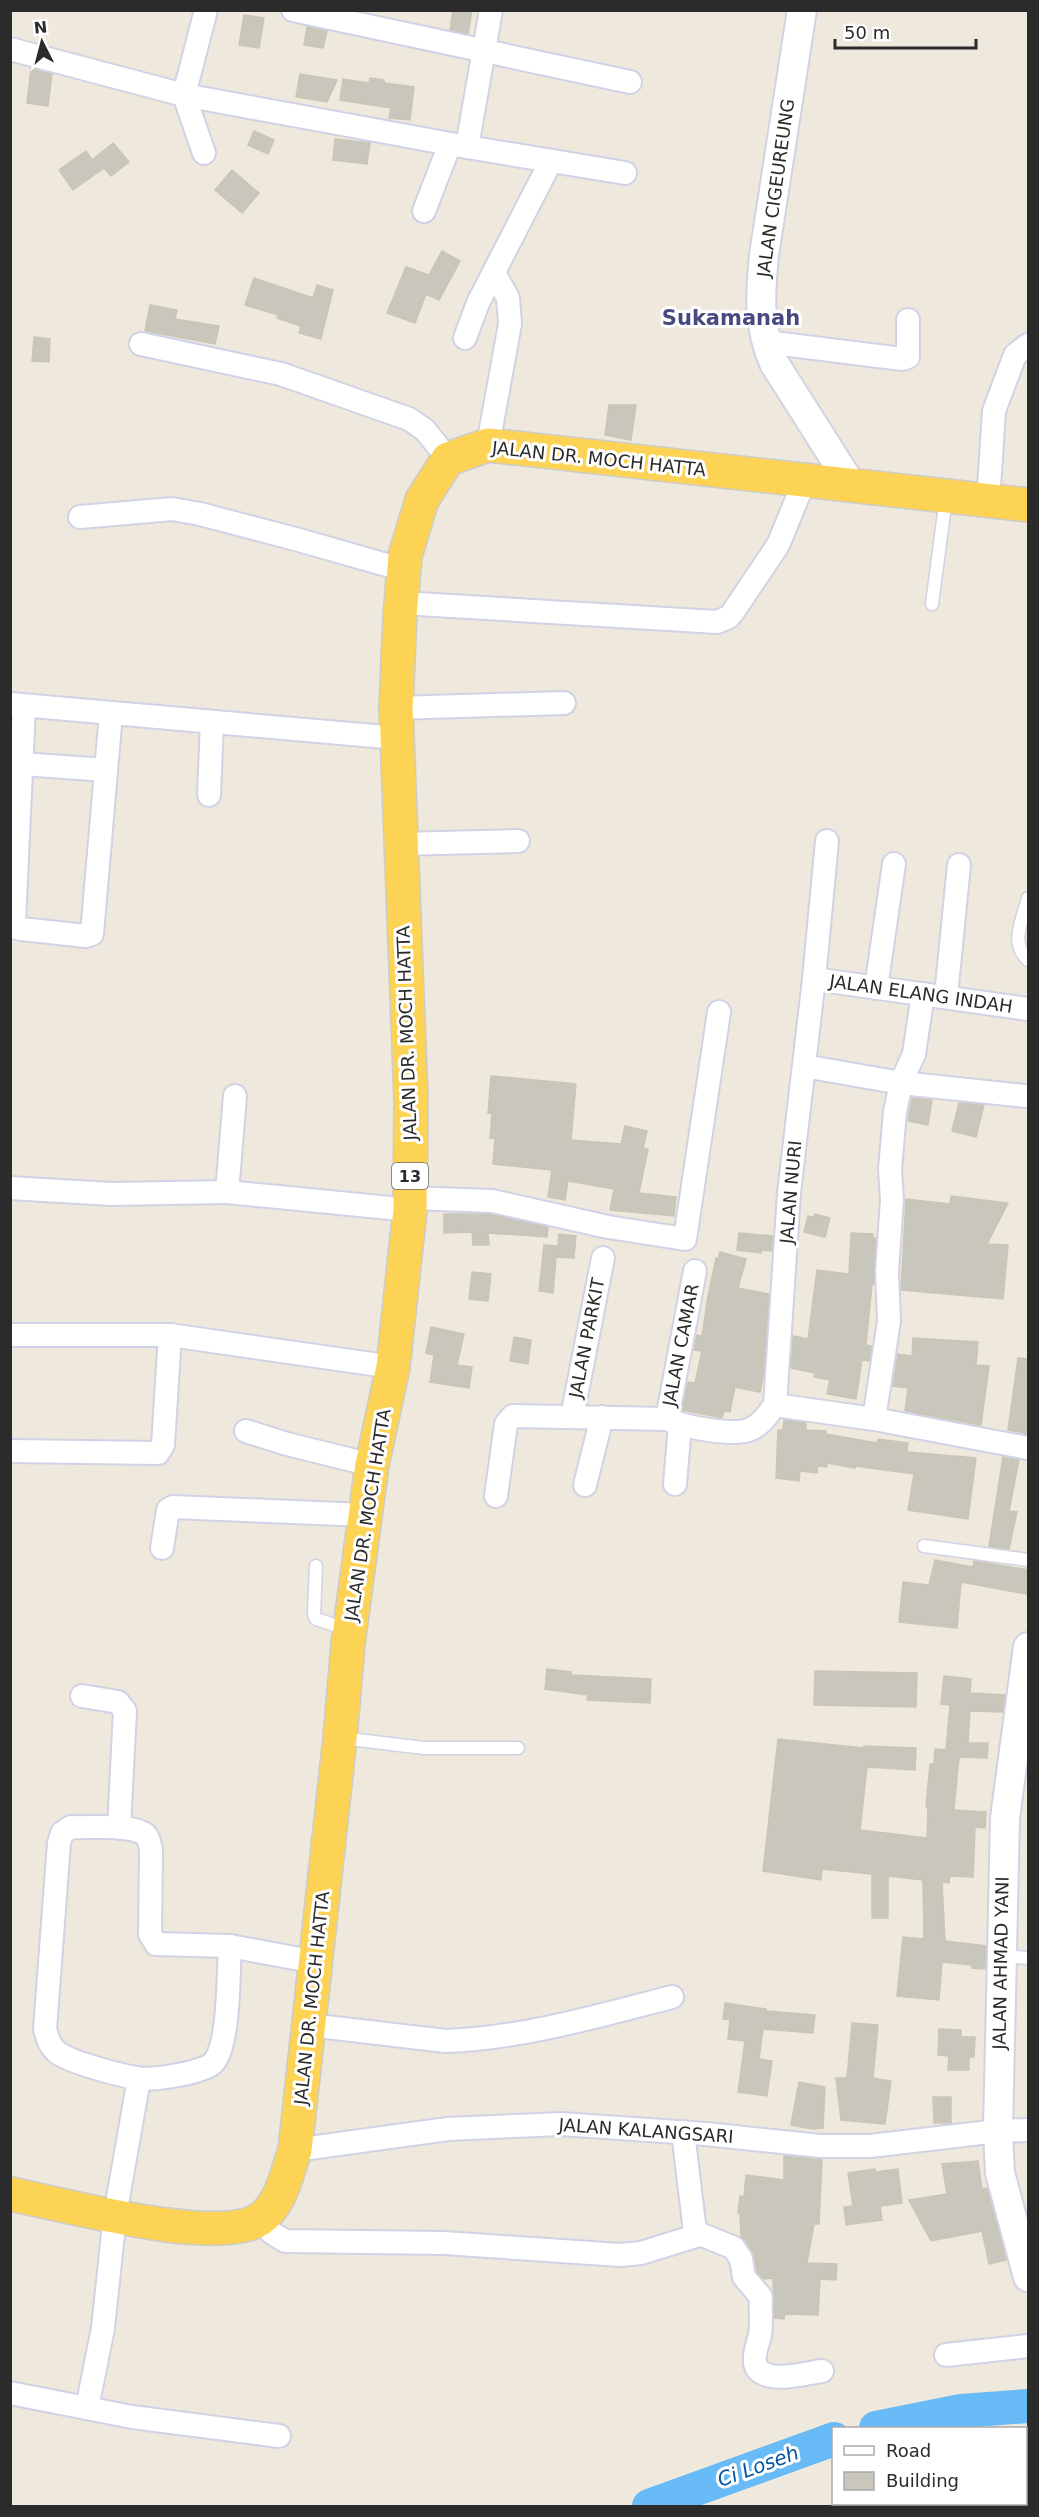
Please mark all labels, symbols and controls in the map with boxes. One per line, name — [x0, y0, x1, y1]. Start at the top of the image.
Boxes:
north arrow — [12, 12, 72, 72]
scale bar — [835, 12, 976, 50]
text: N — [33, 17, 48, 38]
text: 50 m — [844, 22, 890, 43]
street label: JALAN CIGEUREUNG — [752, 97, 798, 280]
district label: Sukamanah — [662, 306, 800, 330]
street label: JALAN DR. MOCH HATTA — [490, 437, 708, 480]
street label: JALAN DR. MOCH HATTA — [392, 925, 421, 1142]
street label: JALAN ELANG INDAH — [827, 970, 1014, 1017]
street label: JALAN NURI — [775, 1139, 805, 1246]
road number: 13 — [392, 1163, 428, 1189]
street label: JALAN PARKIT — [564, 1275, 609, 1401]
street label: JALAN CAMAR — [658, 1282, 703, 1409]
street label: JALAN DR. MOCH HATTA — [340, 1406, 395, 1624]
street label: JALAN AHMAD YANI — [988, 1876, 1013, 2051]
street label: JALAN DR. MOCH HATTA — [290, 1889, 333, 2107]
street label: JALAN KALANGSARI — [557, 2114, 734, 2147]
legend — [832, 2427, 1027, 2505]
water label: Ci Loseh — [714, 2440, 802, 2492]
text: Road — [886, 2440, 931, 2461]
text: Building — [886, 2470, 959, 2491]

